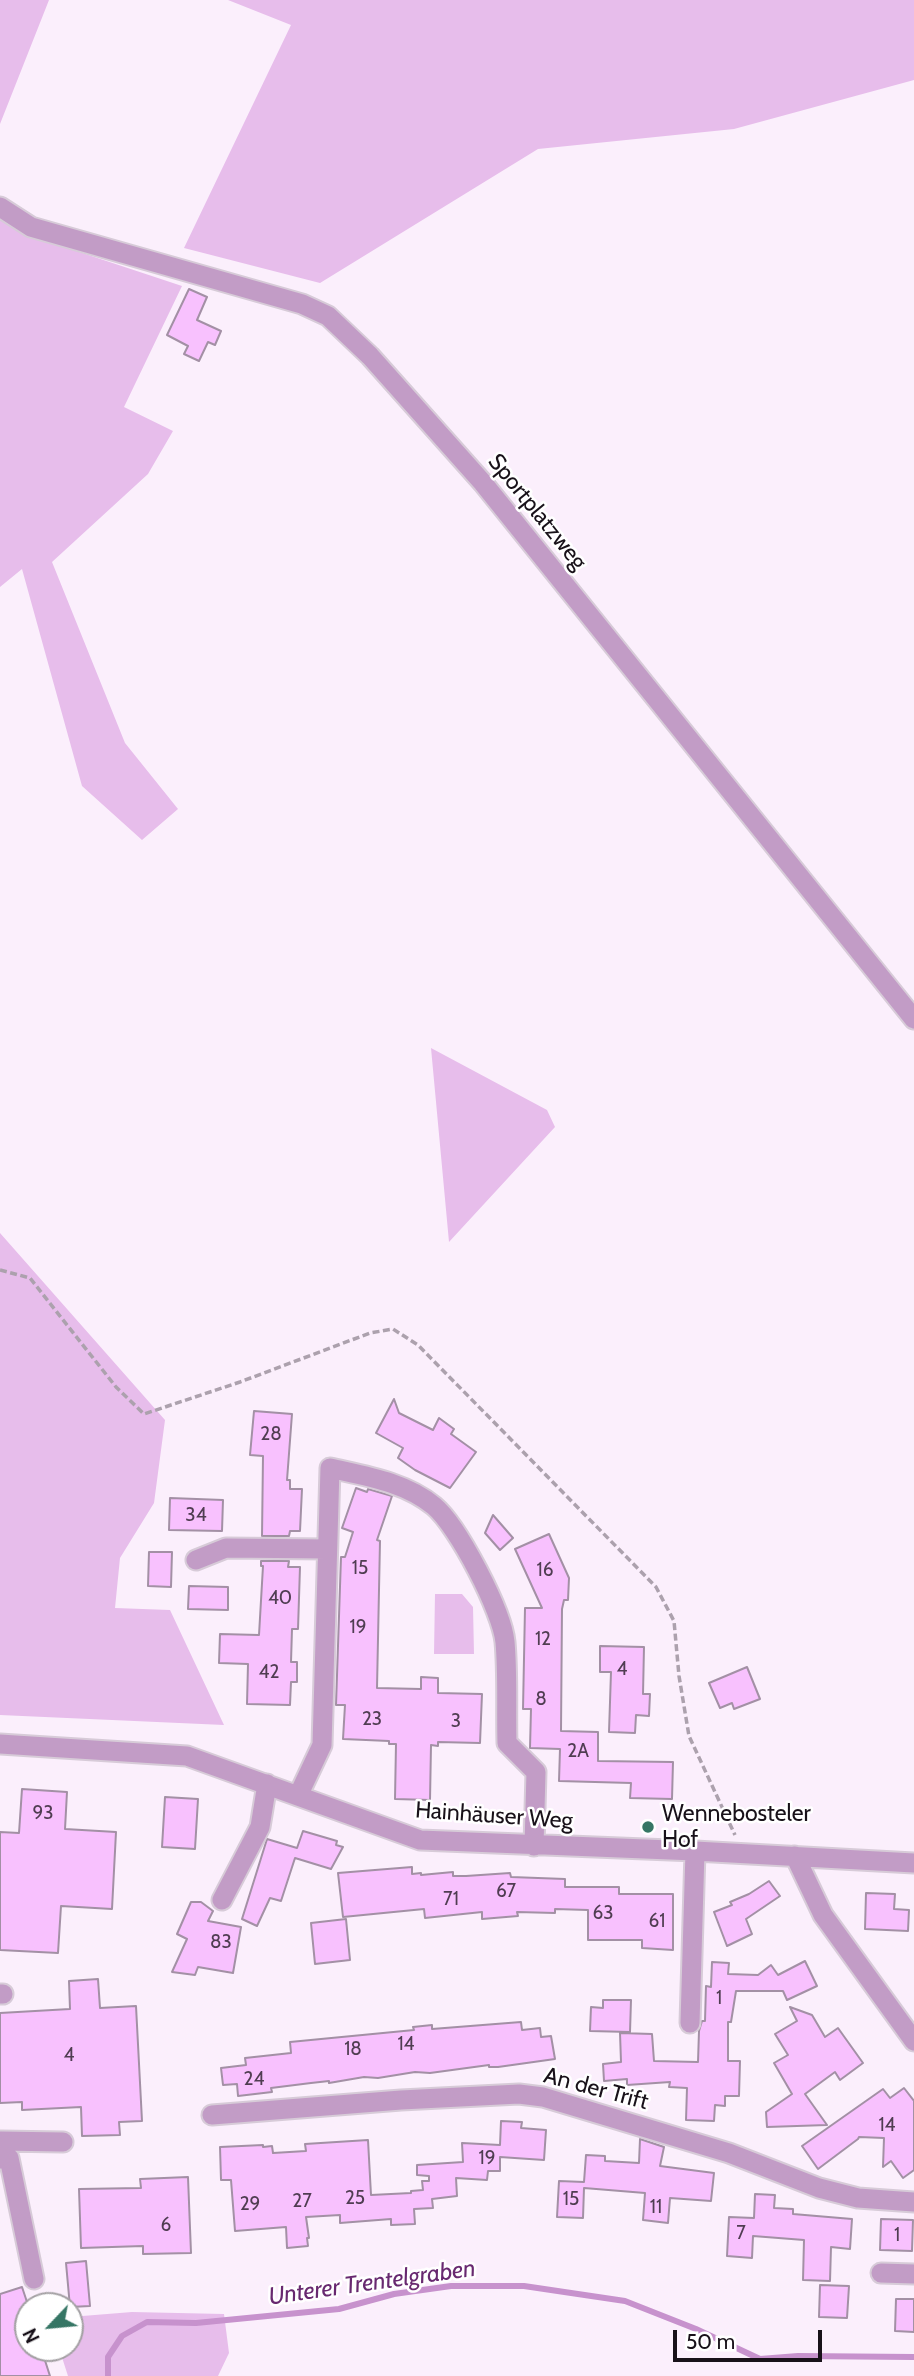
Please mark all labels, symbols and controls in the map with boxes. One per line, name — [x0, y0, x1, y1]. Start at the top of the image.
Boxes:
street label: Sportplatzweg — [482, 448, 592, 576]
house number: 28 — [260, 1423, 282, 1445]
house number: 34 — [185, 1504, 207, 1526]
house number: 15 — [352, 1557, 368, 1579]
house number: 16 — [537, 1559, 553, 1581]
house number: 40 — [268, 1587, 292, 1609]
house number: 19 — [350, 1616, 366, 1638]
house number: 12 — [535, 1628, 551, 1650]
house number: 4 — [617, 1658, 627, 1680]
house number: 42 — [259, 1661, 279, 1683]
house number: 8 — [535, 1688, 547, 1710]
house number: 23 — [362, 1708, 382, 1730]
house number: 3 — [451, 1710, 461, 1732]
house number: 2A — [567, 1740, 589, 1762]
street label: Hainhäuser Weg — [414, 1797, 574, 1835]
place label: Wennebosteler Hof — [662, 1800, 811, 1854]
house number: 93 — [32, 1802, 54, 1824]
marker: Wennebosteler Hof — [640, 1819, 656, 1835]
house number: 67 — [496, 1880, 516, 1902]
house number: 71 — [443, 1888, 459, 1910]
house number: 63 — [592, 1902, 614, 1924]
house number: 61 — [649, 1910, 665, 1932]
house number: 83 — [210, 1931, 232, 1953]
house number: 1 — [716, 1987, 722, 2009]
house number: 14 — [397, 2033, 415, 2055]
house number: 18 — [344, 2038, 362, 2060]
house number: 4 — [64, 2044, 74, 2066]
street label: An der Trift — [541, 2062, 651, 2116]
house number: 24 — [244, 2068, 264, 2090]
house number: 14 — [878, 2114, 896, 2136]
house number: 19 — [479, 2147, 495, 2169]
house number: 25 — [345, 2187, 365, 2209]
house number: 15 — [563, 2188, 579, 2210]
house number: 27 — [292, 2190, 312, 2212]
house number: 29 — [240, 2193, 260, 2215]
house number: 11 — [650, 2196, 662, 2218]
house number: 6 — [161, 2214, 171, 2236]
house number: 7 — [736, 2222, 746, 2244]
house number: 1 — [894, 2224, 900, 2246]
water label: Unterer Trentelgraben — [267, 2254, 477, 2312]
north arrow — [14, 2292, 84, 2362]
scale bar — [676, 2316, 825, 2360]
text: N — [18, 2324, 45, 2347]
text: 50 m — [686, 2329, 735, 2354]

